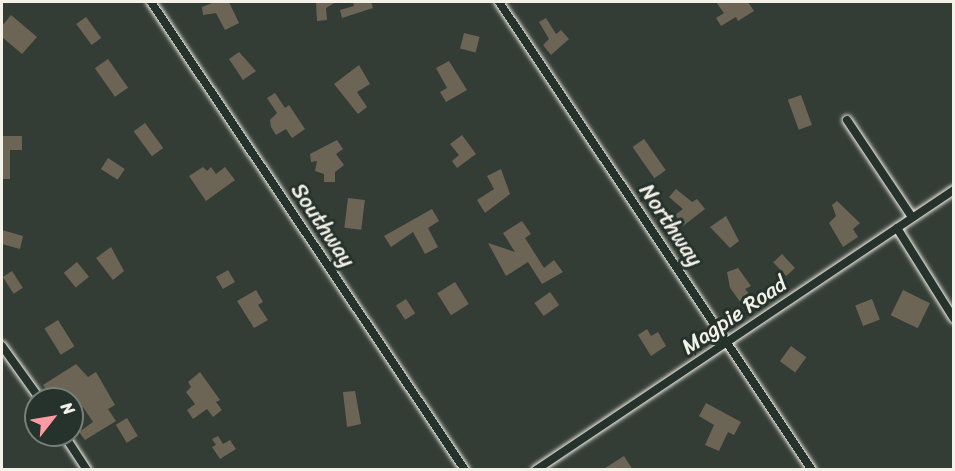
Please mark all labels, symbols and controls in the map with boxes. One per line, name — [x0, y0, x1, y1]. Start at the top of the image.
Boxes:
street label: Southway — [285, 178, 361, 272]
street label: Northway — [634, 179, 708, 271]
street label: Magpie Road — [676, 270, 792, 360]
north arrow — [24, 387, 84, 447]
text: N — [53, 396, 83, 421]

